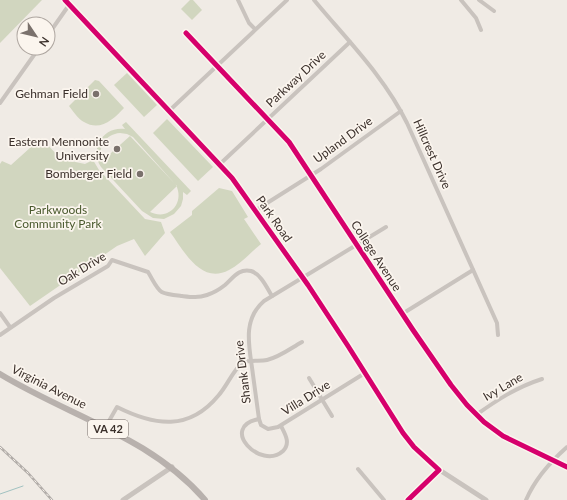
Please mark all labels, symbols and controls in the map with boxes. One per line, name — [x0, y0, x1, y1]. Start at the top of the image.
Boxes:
north arrow — [16, 16, 56, 56]
text: N — [37, 35, 52, 49]
street label: Parkway Drive — [263, 47, 329, 110]
place label: Gehman Field — [15, 86, 88, 101]
marker: Gehman Field — [91, 89, 101, 99]
street label: Upland Drive — [310, 113, 375, 166]
street label: Hillcrest Drive — [410, 116, 455, 191]
place label: Eastern Mennonite University — [9, 134, 110, 163]
marker: Eastern Mennonite University — [112, 144, 122, 154]
place label: Bomberger Field — [45, 166, 132, 181]
marker: Bomberger Field — [135, 169, 145, 179]
street label: Park Road — [253, 193, 296, 245]
park label: Parkwoods Community Park — [14, 202, 103, 231]
street label: College Avenue — [348, 217, 405, 294]
street label: Oak Drive — [55, 248, 108, 289]
street label: Shank Drive — [231, 340, 254, 405]
street label: Virginia Avenue — [9, 361, 89, 412]
street label: Ivy Lane — [480, 369, 525, 404]
street label: Villa Drive — [279, 377, 333, 418]
road number: VA 42 — [88, 420, 128, 438]

